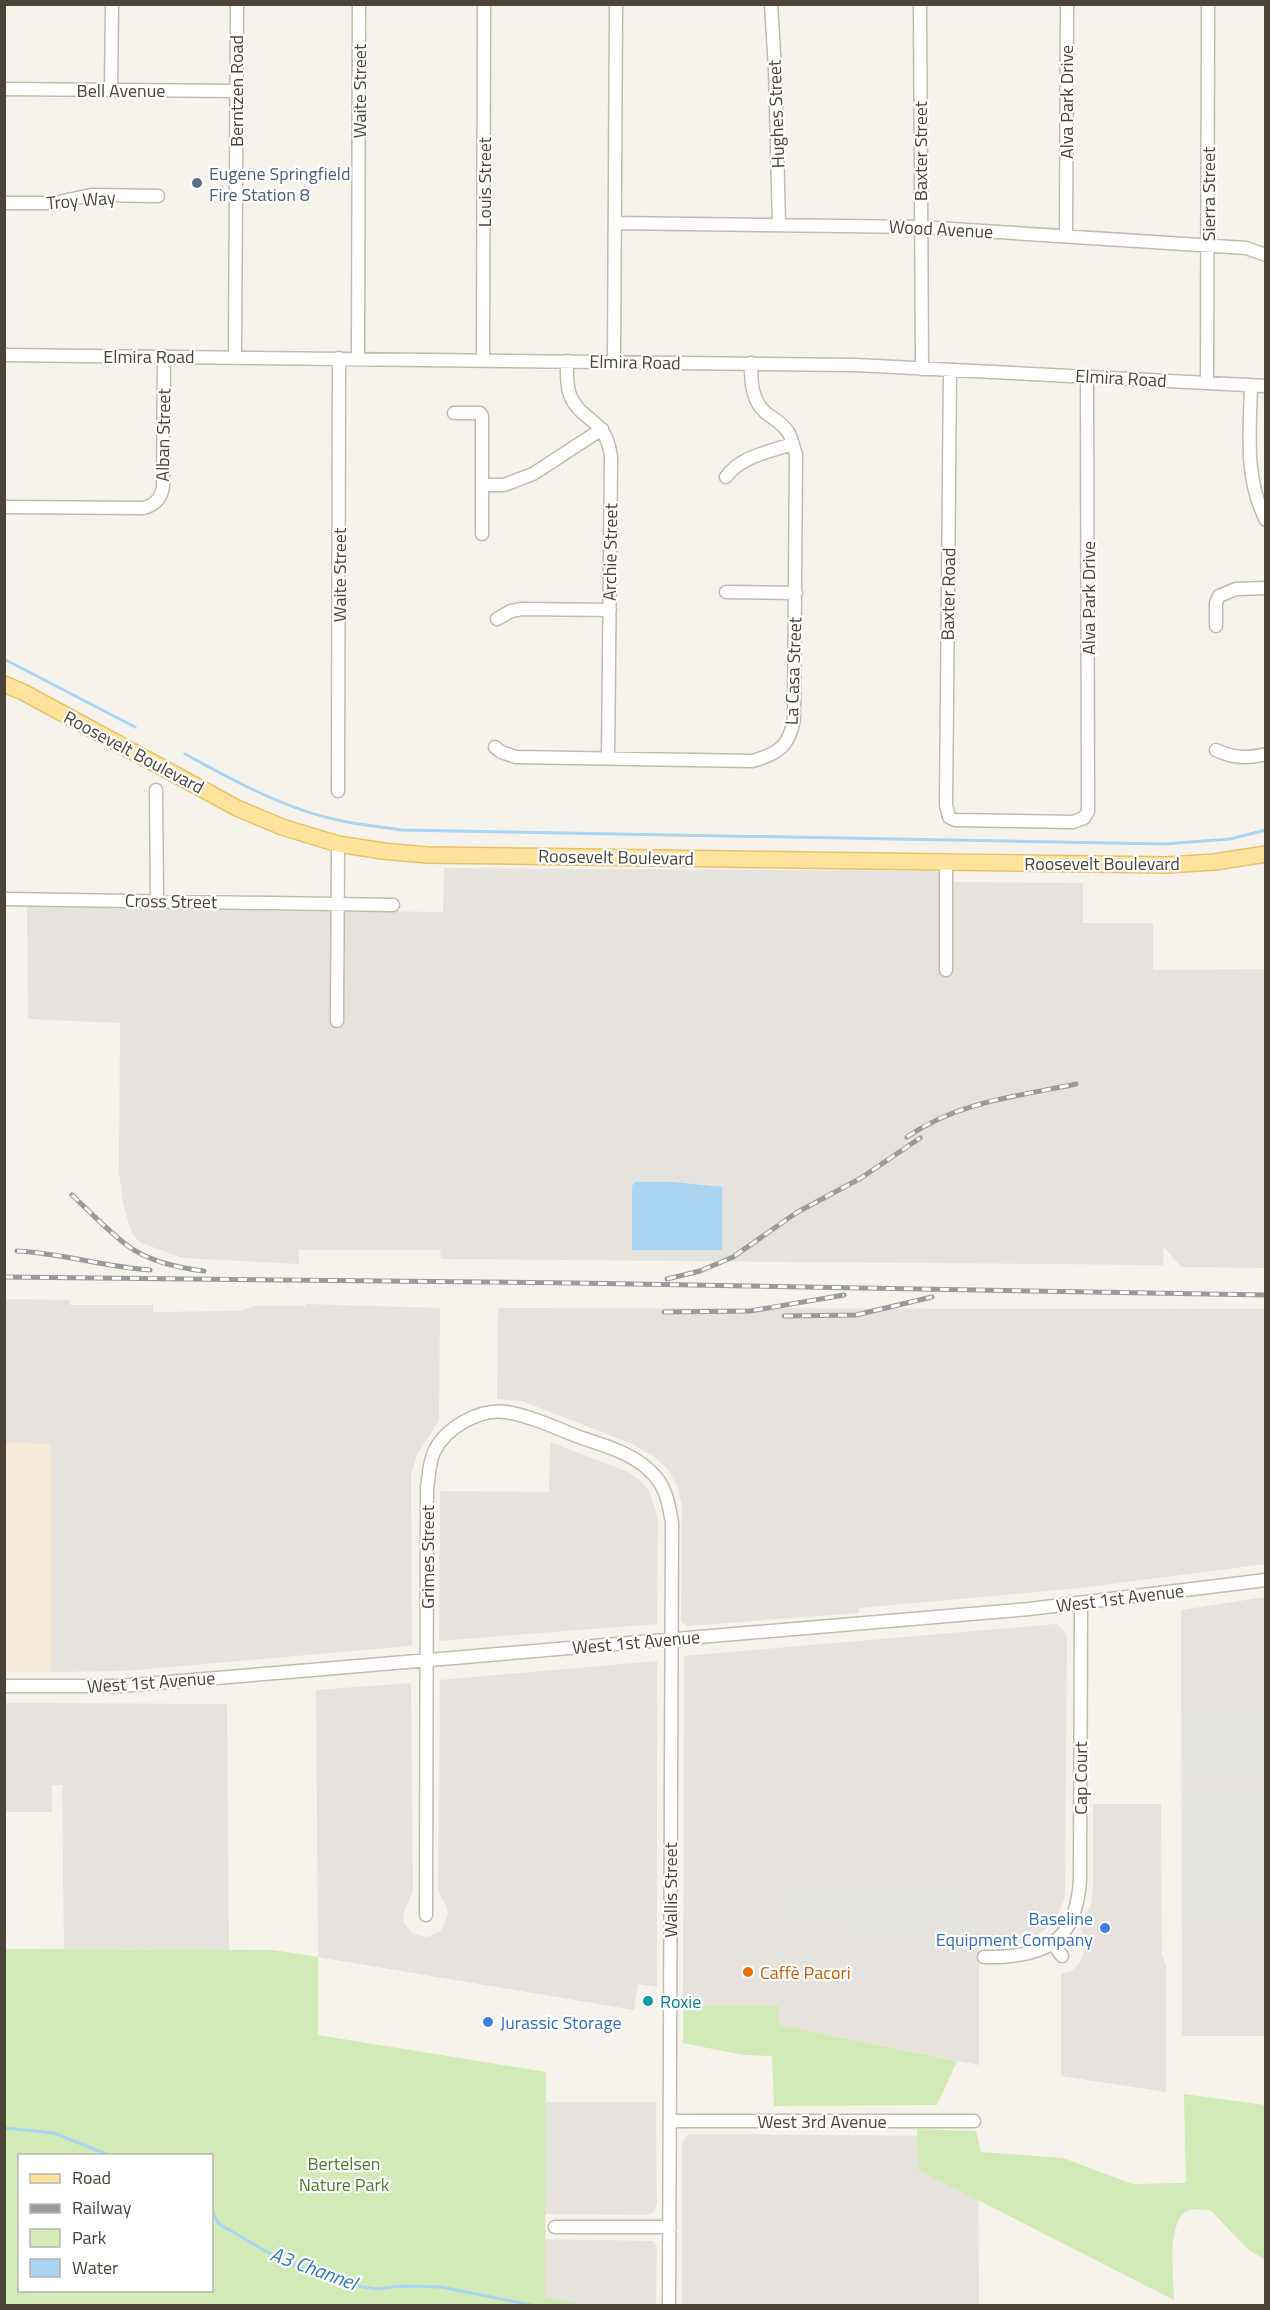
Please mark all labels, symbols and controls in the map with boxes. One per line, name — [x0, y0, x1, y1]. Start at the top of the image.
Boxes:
street label: Berntzen Road — [223, 35, 250, 147]
street label: Waite Street — [346, 43, 373, 138]
street label: Alva Park Drive — [1053, 45, 1080, 159]
street label: Hughes Street — [761, 59, 791, 169]
street label: Bell Avenue — [77, 77, 165, 104]
street label: Baxter Street — [907, 100, 934, 201]
street label: Louis Street — [471, 136, 498, 227]
street label: Sierra Street — [1195, 146, 1222, 241]
place label: Eugene Springfield Fire Station 8 — [209, 160, 350, 208]
marker: Eugene Springfield Fire Station 8 — [190, 176, 204, 190]
street label: Troy Way — [45, 184, 117, 216]
street label: Wood Avenue — [888, 213, 994, 245]
street label: Elmira Road — [103, 343, 195, 370]
street label: Elmira Road — [589, 348, 681, 376]
street label: Elmira Road — [1075, 362, 1167, 394]
street label: Alban Street — [149, 387, 177, 482]
street label: Archie Street — [596, 502, 624, 601]
street label: Waite Street — [326, 527, 353, 622]
street label: Alva Park Drive — [1075, 541, 1102, 655]
street label: Baxter Road — [934, 547, 962, 641]
street label: La Casa Street — [778, 616, 808, 726]
street label: Roosevelt Boulevard — [59, 704, 209, 800]
street label: Roosevelt Boulevard — [538, 842, 694, 872]
street label: Roosevelt Boulevard — [1024, 850, 1180, 877]
street label: Cross Street — [125, 887, 218, 915]
street label: Grimes Street — [414, 1504, 441, 1609]
street label: West 1st Avenue — [1055, 1577, 1185, 1619]
street label: West 1st Avenue — [571, 1623, 701, 1661]
street label: West 1st Avenue — [86, 1664, 216, 1700]
street label: Cap Court — [1067, 1741, 1094, 1815]
street label: Wallis Street — [657, 1841, 684, 1938]
place label: Baseline Equipment Company — [936, 1905, 1093, 1953]
marker: Baseline Equipment Company — [1098, 1921, 1112, 1935]
place label: Caffè Pacori — [760, 1959, 851, 1986]
marker: Caffè Pacori — [741, 1965, 755, 1979]
place label: Roxie — [660, 1988, 701, 2015]
marker: Roxie — [641, 1994, 655, 2008]
place label: Jurassic Storage — [500, 2009, 622, 2036]
marker: Jurassic Storage — [481, 2015, 495, 2029]
street label: West 3rd Avenue — [757, 2108, 887, 2135]
park label: Bertelsen Nature Park — [299, 2150, 390, 2198]
legend — [18, 2154, 213, 2292]
text: Road — [72, 2164, 111, 2191]
text: Railway — [72, 2194, 132, 2221]
text: Park — [72, 2224, 107, 2251]
water label: A3 Channel — [266, 2238, 364, 2299]
text: Water — [72, 2254, 118, 2281]

